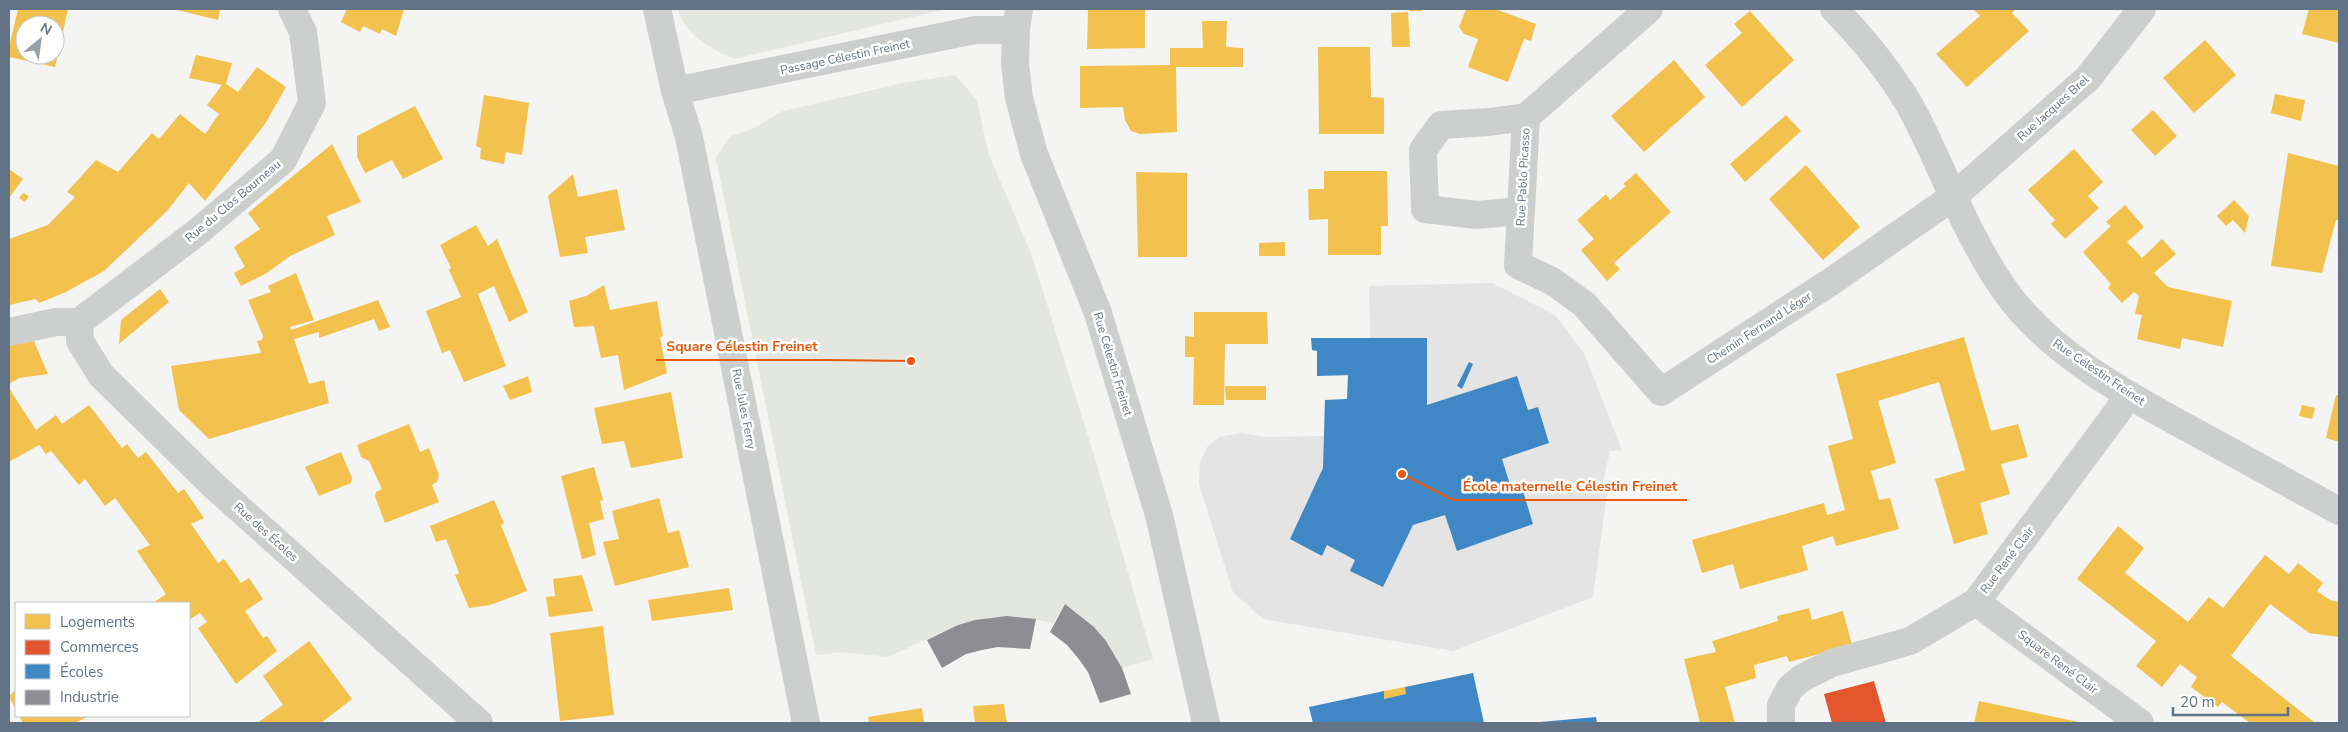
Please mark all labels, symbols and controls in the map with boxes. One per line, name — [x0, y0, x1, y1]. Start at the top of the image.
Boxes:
north arrow — [15, 15, 65, 65]
text: N — [37, 18, 55, 40]
street label: Passage Célestin Freinet — [779, 35, 912, 79]
street label: Rue Jacques Brel — [2014, 71, 2093, 144]
street label: Rue Pablo Picasso — [1512, 127, 1534, 227]
street label: Rue du Clos Bourneau — [182, 156, 284, 246]
street label: Chemin Fernand Léger — [1704, 288, 1815, 368]
street label: Rue Célestin Freinet — [1090, 310, 1137, 419]
callout: Square Célestin Freinet — [656, 331, 828, 360]
street label: Rue Célestin Freinet — [2050, 335, 2149, 409]
text: Square Célestin Freinet — [666, 337, 818, 356]
street label: Rue Jules Ferry — [728, 368, 760, 451]
callout: École maternelle Célestin Freinet — [1453, 471, 1687, 500]
text: École maternelle Célestin Freinet — [1463, 477, 1678, 496]
street label: Rue des Écoles — [230, 499, 302, 565]
street label: Rue René Clair — [1977, 523, 2038, 597]
legend — [15, 602, 190, 717]
text: Logements — [60, 612, 135, 632]
street label: Square René Clair — [2015, 626, 2102, 698]
text: Commerces — [60, 637, 139, 657]
text: Écoles — [60, 662, 103, 682]
scale bar — [2173, 684, 2288, 716]
text: Industrie — [60, 687, 119, 707]
text: 20 m — [2180, 692, 2215, 712]

